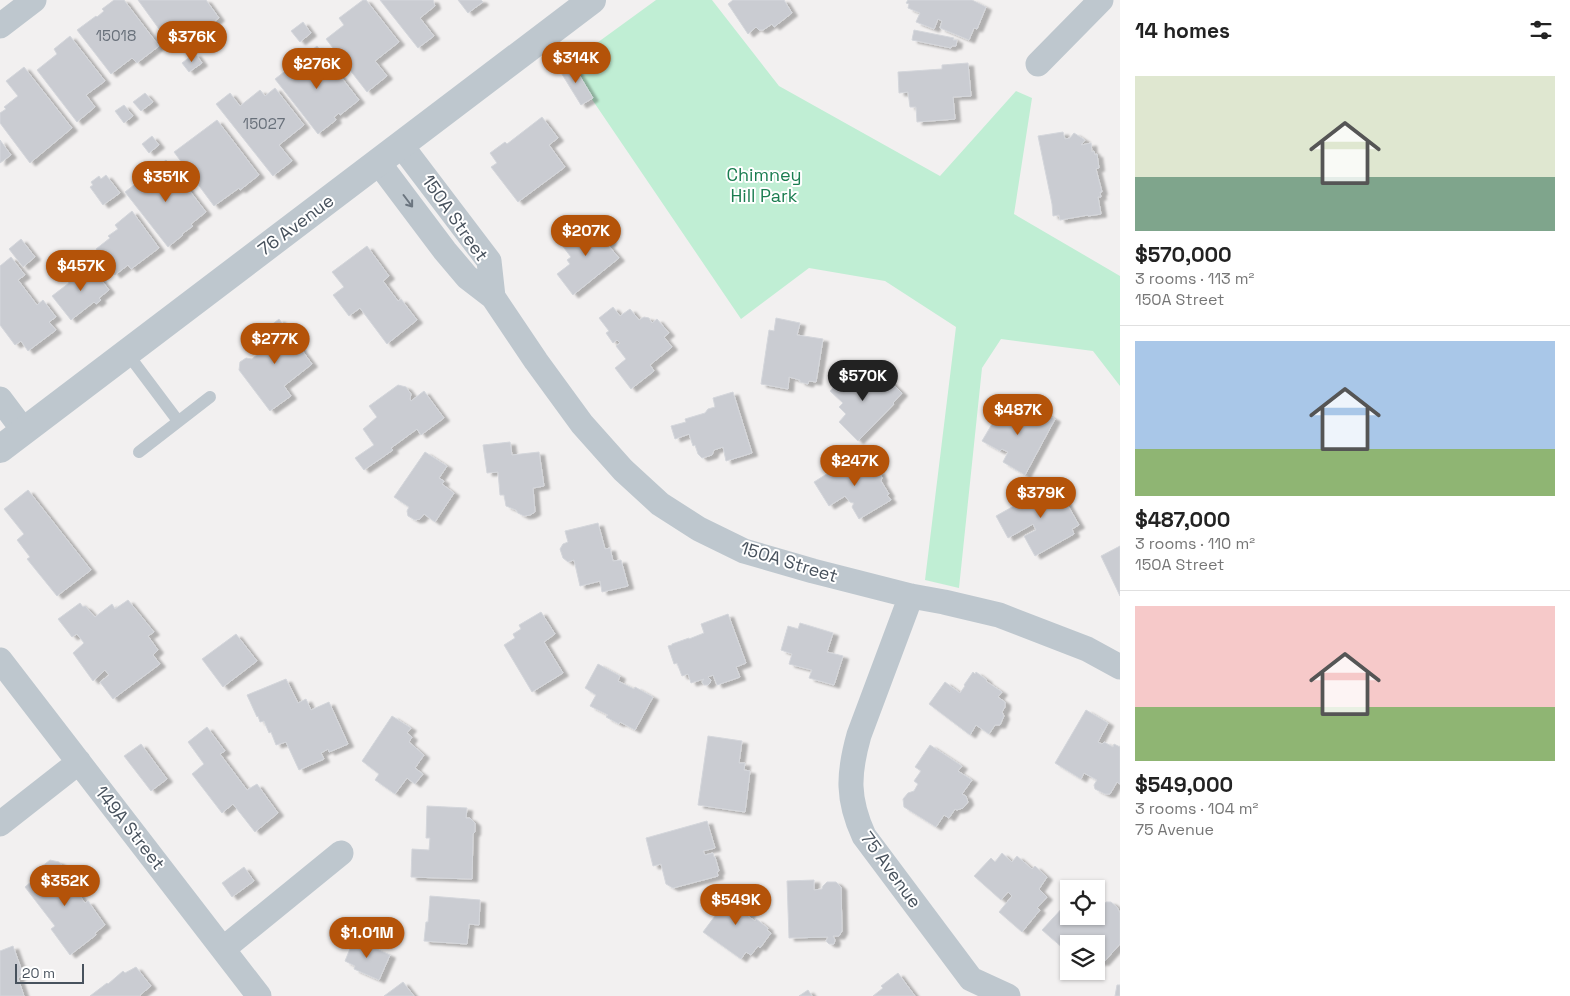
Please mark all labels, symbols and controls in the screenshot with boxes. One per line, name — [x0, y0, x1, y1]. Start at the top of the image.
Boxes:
icon: filters — [1527, 16, 1555, 44]
text: 14 homes — [1135, 17, 1230, 44]
pin: $376K — [157, 20, 227, 63]
house number: 15018 — [96, 26, 136, 45]
text: $376K — [168, 26, 216, 47]
pin: $314K — [541, 42, 611, 84]
text: $314K — [553, 47, 599, 68]
pin: $276K — [282, 48, 352, 90]
text: $276K — [293, 53, 341, 74]
icon: home — [1300, 108, 1390, 198]
house number: 15027 — [243, 114, 285, 133]
pin: $351K — [131, 160, 201, 203]
park label: Chimney Hill Park — [726, 163, 802, 207]
text: $351K — [143, 166, 189, 187]
street label: 150A Street — [417, 170, 494, 266]
street label: 76 Avenue — [253, 189, 338, 261]
one-way arrow — [402, 194, 413, 207]
pin: $207K — [551, 214, 621, 257]
text: $207K — [562, 220, 610, 241]
text: $570,000 — [1135, 241, 1232, 268]
pin: $457K — [46, 250, 116, 292]
text: $457K — [57, 255, 105, 276]
text: 3 rooms · 113 m² — [1135, 268, 1254, 289]
text: 150A Street — [1135, 289, 1224, 310]
pin: $277K — [240, 322, 310, 365]
text: $277K — [252, 328, 298, 349]
pin: $570K — [828, 360, 898, 402]
text: $570K — [839, 365, 887, 386]
icon: home — [1300, 374, 1390, 464]
pin: $487K — [983, 394, 1053, 436]
text: $487K — [994, 399, 1042, 420]
pin: $247K — [820, 444, 890, 487]
text: $247K — [831, 450, 879, 471]
pin: $379K — [1006, 476, 1076, 519]
text: $379K — [1017, 482, 1065, 503]
text: $487,000 — [1135, 506, 1230, 533]
text: 3 rooms · 110 m² — [1135, 533, 1255, 554]
street label: 150A Street — [738, 536, 841, 587]
text: 150A Street — [1135, 554, 1224, 575]
icon: home — [1300, 639, 1390, 729]
text: $549,000 — [1135, 771, 1233, 798]
street label: 149A Street — [90, 781, 170, 874]
text: 3 rooms · 104 m² — [1135, 798, 1258, 819]
text: 75 Avenue — [1135, 819, 1214, 840]
street label: 75 Avenue — [856, 827, 927, 912]
pin: $352K — [30, 864, 100, 907]
text: $352K — [41, 870, 89, 891]
map controls — [1060, 880, 1105, 980]
button: locate — [1060, 880, 1105, 925]
pin: $549K — [701, 884, 771, 926]
text: $549K — [711, 889, 761, 910]
pin: $1.01M — [326, 916, 408, 959]
text: $1.01M — [340, 922, 394, 943]
button: layers — [1060, 935, 1105, 980]
scale bar — [15, 961, 84, 984]
text: 20 m — [22, 964, 55, 982]

